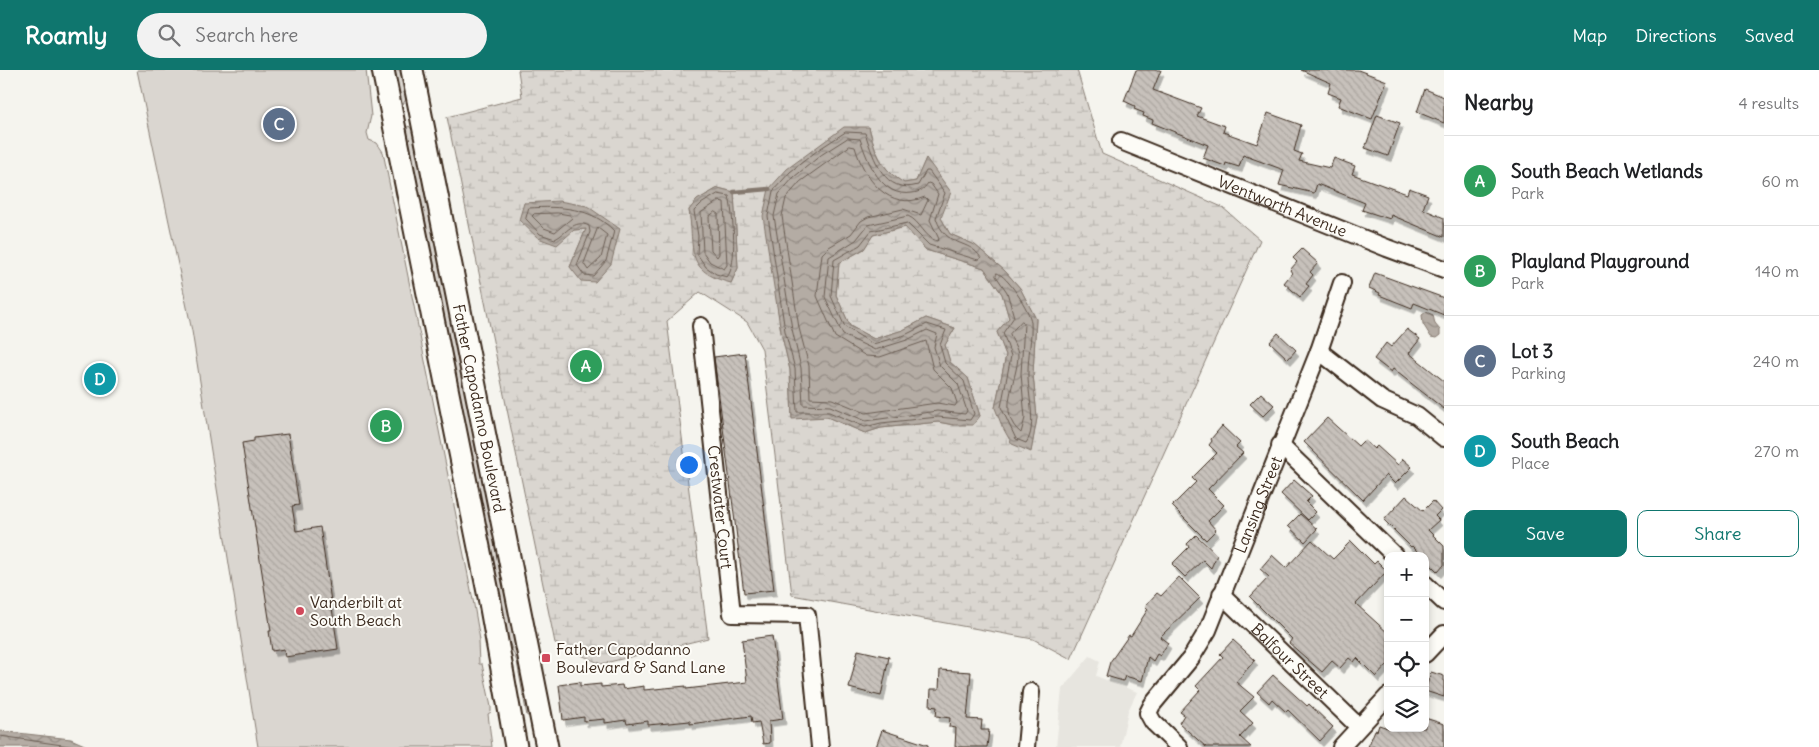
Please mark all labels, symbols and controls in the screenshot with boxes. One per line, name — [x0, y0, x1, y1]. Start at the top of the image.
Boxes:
search box — [137, 13, 487, 58]
text: Roamly — [25, 20, 107, 50]
icon: search — [155, 21, 183, 49]
text: Search here — [195, 23, 298, 47]
text: Map — [1572, 24, 1607, 47]
text: Directions — [1635, 24, 1717, 47]
text: Saved — [1745, 24, 1794, 47]
text: Nearby — [1464, 89, 1534, 116]
text: 4 results — [1738, 93, 1799, 113]
pin: C — [263, 105, 295, 143]
text: South Beach Wetlands — [1511, 159, 1703, 183]
street label: Wentworth Avenue — [1215, 171, 1350, 241]
text: A — [1475, 171, 1485, 191]
text: 60 m — [1761, 171, 1799, 191]
text: Park — [1511, 183, 1544, 203]
text: Playland Playground — [1511, 249, 1689, 273]
text: B — [1475, 261, 1485, 281]
text: 140 m — [1755, 261, 1799, 281]
text: Park — [1511, 273, 1544, 293]
street label: Father Capodanno Boulevard — [449, 302, 510, 514]
text: Lot 3 — [1511, 339, 1553, 363]
pin: A — [570, 347, 602, 385]
text: C — [1475, 351, 1485, 371]
text: 240 m — [1753, 351, 1799, 371]
pin: D — [84, 360, 116, 398]
text: Parking — [1511, 363, 1566, 383]
pin: B — [370, 407, 402, 445]
text: South Beach — [1511, 429, 1619, 453]
text: D — [1474, 441, 1486, 461]
text: 270 m — [1754, 441, 1799, 461]
street label: Crestwater Court — [704, 444, 737, 570]
your location — [676, 452, 702, 478]
street label: Lansing Street — [1230, 453, 1286, 556]
text: Place — [1511, 453, 1550, 473]
button: Save — [1464, 510, 1627, 557]
button: Share — [1637, 510, 1799, 557]
map controls — [1384, 552, 1429, 732]
button: + — [1384, 552, 1429, 597]
place label: Vanderbilt at South Beach — [310, 592, 403, 630]
button: − — [1384, 597, 1429, 642]
marker: Vanderbilt at South Beach — [294, 605, 306, 617]
street label: Balfour Street — [1247, 619, 1333, 703]
place label: Father Capodanno Boulevard & Sand Lane — [556, 639, 726, 677]
button: locate — [1384, 642, 1429, 687]
marker: Father Capodanno Boulevard & Sand Lane — [540, 652, 552, 664]
button: layers — [1384, 687, 1429, 732]

